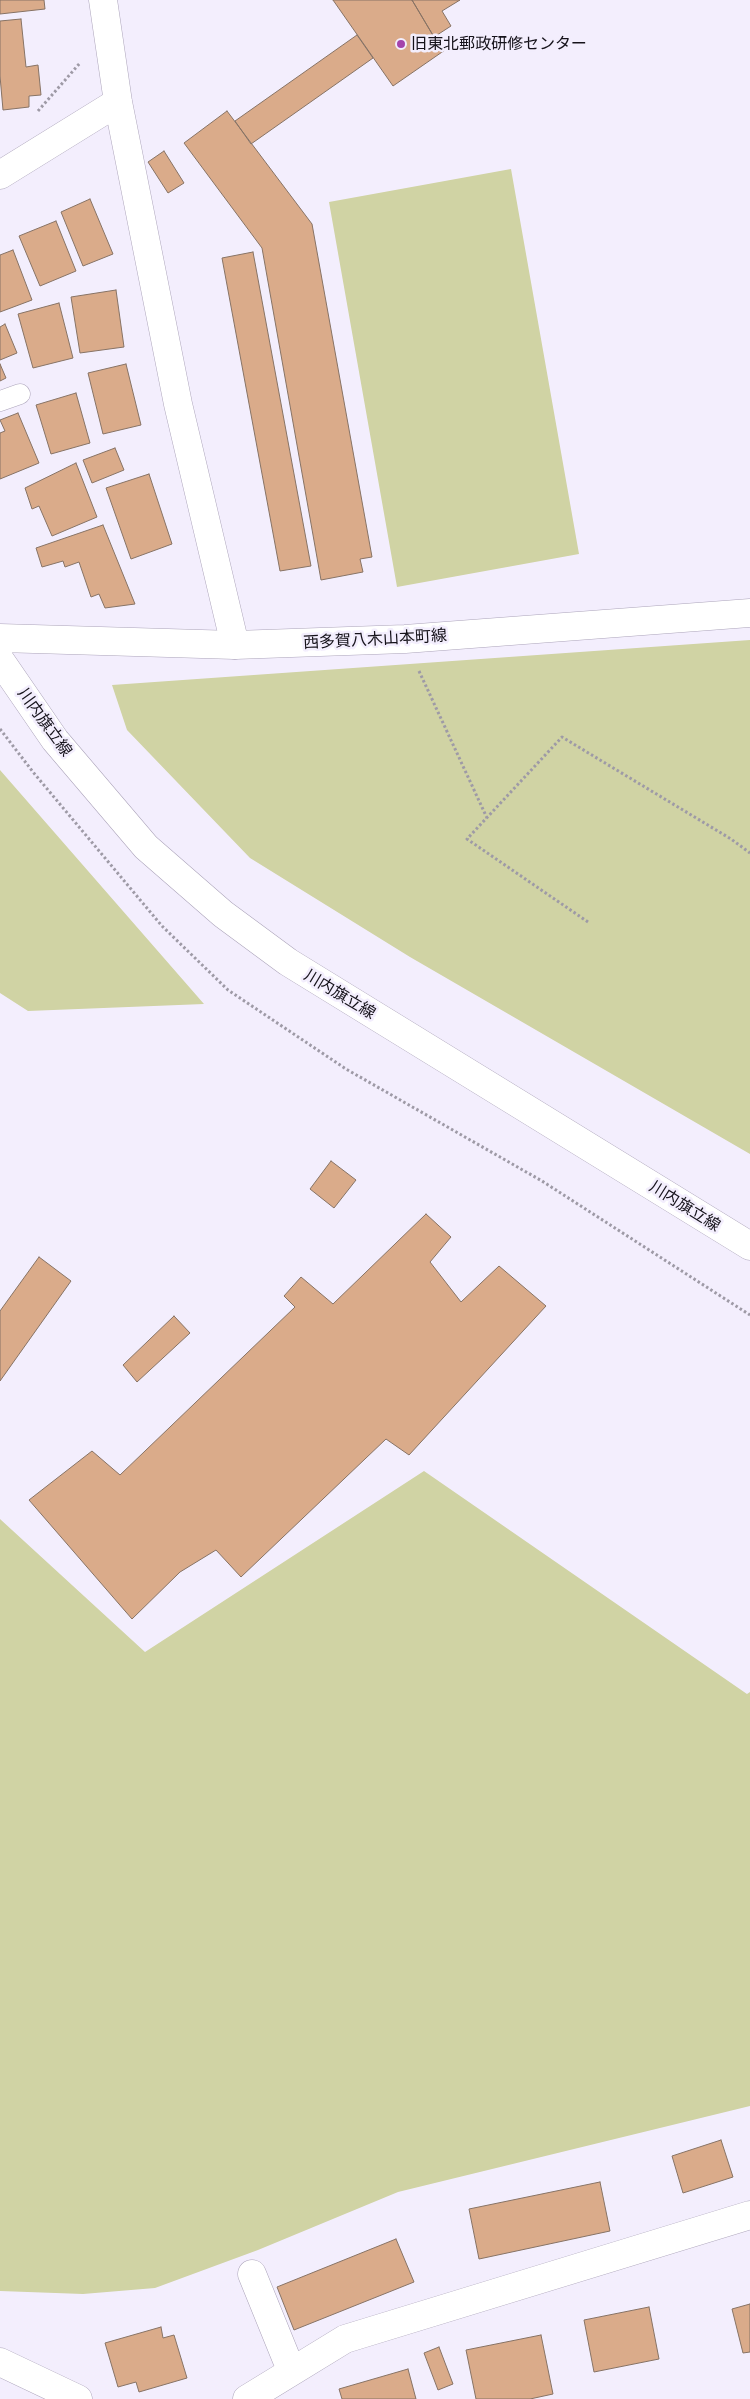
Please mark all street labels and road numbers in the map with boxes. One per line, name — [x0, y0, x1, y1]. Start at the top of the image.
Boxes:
street label: 西多賀八木山本町線 — [303, 626, 447, 652]
street label: 川内旗立線 — [14, 684, 76, 760]
street label: 川内旗立線 — [301, 965, 379, 1023]
street label: 川内旗立線 — [646, 1177, 724, 1235]

